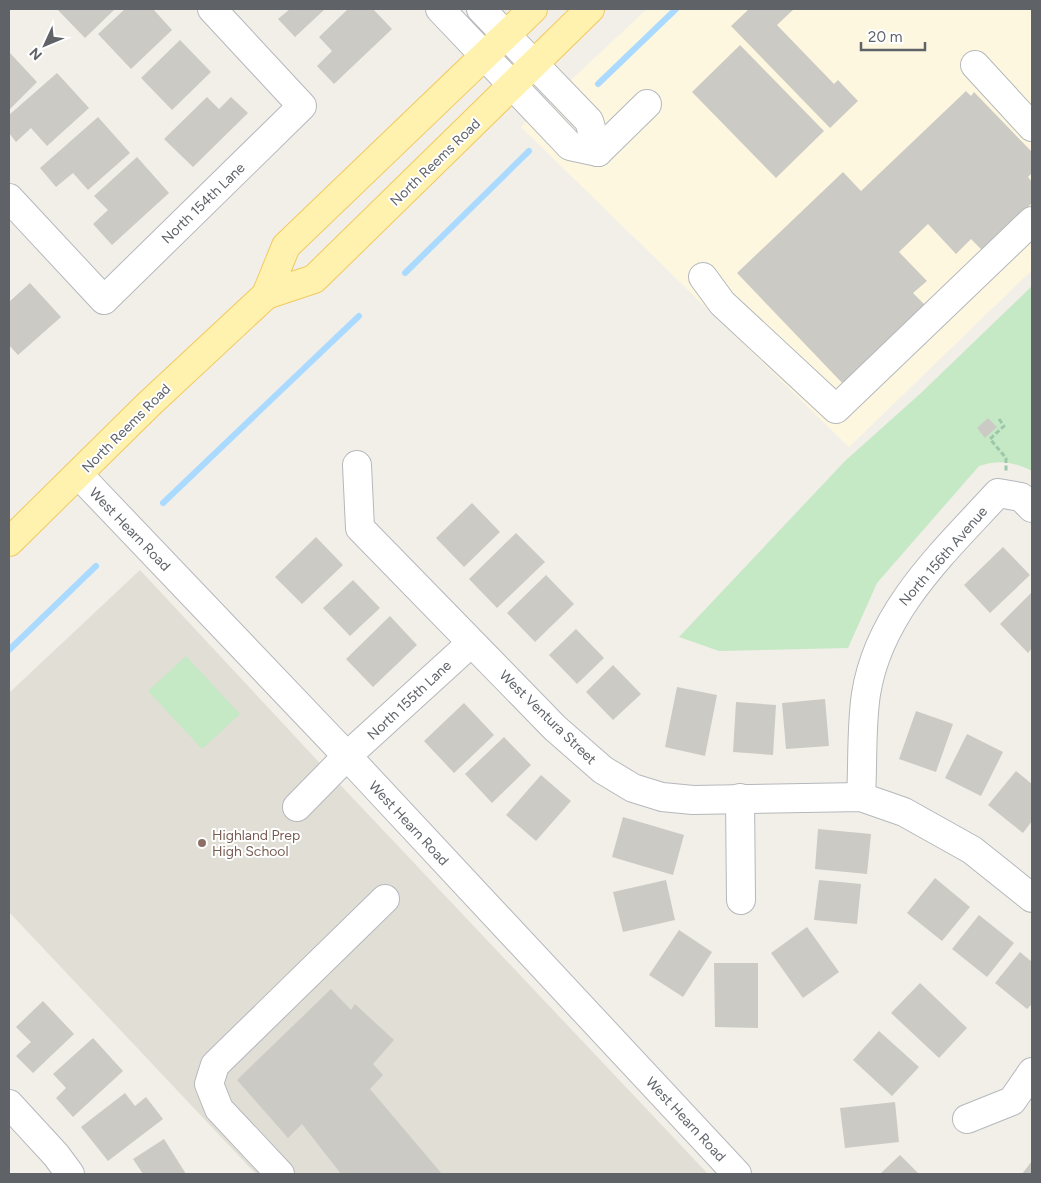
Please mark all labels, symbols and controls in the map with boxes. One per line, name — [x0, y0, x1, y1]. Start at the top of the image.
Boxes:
north arrow — [20, 20, 70, 70]
scale bar — [861, 20, 925, 52]
text: 20 m — [868, 28, 902, 46]
text: N — [26, 44, 46, 63]
street label: North Reems Road — [387, 115, 484, 210]
street label: North 154th Lane — [158, 159, 249, 247]
street label: North Reems Road — [78, 380, 174, 476]
street label: West Hearn Road — [86, 484, 174, 575]
street label: North 156th Avenue — [896, 503, 991, 609]
street label: North 155th Lane — [364, 657, 455, 744]
street label: West Ventura Street — [496, 667, 600, 768]
street label: West Hearn Road — [365, 778, 452, 869]
place label: Highland Prep High School — [212, 827, 300, 860]
marker: Highland Prep High School — [196, 837, 208, 849]
street label: West Hearn Road — [642, 1074, 729, 1165]

